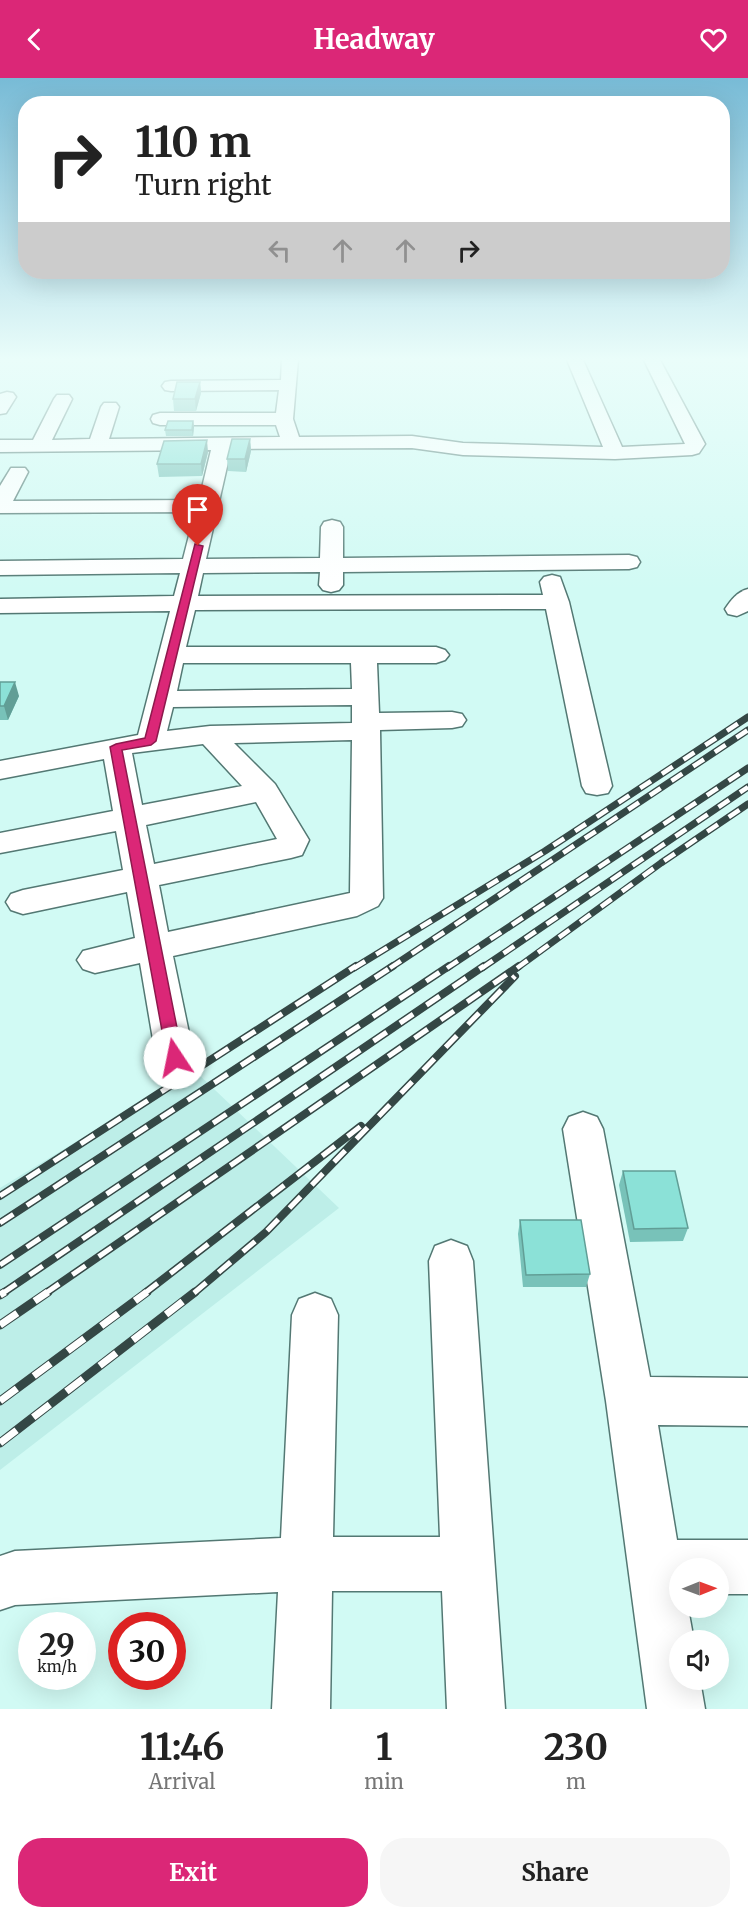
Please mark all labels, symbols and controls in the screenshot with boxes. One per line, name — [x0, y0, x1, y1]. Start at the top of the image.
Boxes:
text: Headway — [313, 22, 435, 56]
icon: back — [18, 23, 51, 56]
icon: heart — [697, 23, 730, 56]
text: 110 m — [135, 116, 251, 168]
icon: right — [36, 120, 114, 198]
text: Turn right — [135, 168, 272, 202]
icon: left — [263, 234, 296, 267]
icon: ahead — [326, 234, 359, 267]
icon: ahead — [389, 234, 422, 267]
icon: right — [452, 234, 485, 267]
pin — [172, 484, 223, 546]
icon: arrive — [181, 493, 214, 526]
position arrow — [143, 1026, 207, 1090]
north arrow — [669, 1558, 729, 1618]
map controls — [669, 1558, 729, 1690]
speed limit sign: 30 — [108, 1612, 186, 1690]
text: 29 — [39, 1625, 75, 1663]
button: sound — [669, 1630, 729, 1690]
text: km/h — [37, 1657, 77, 1676]
text: 11:46 — [140, 1725, 224, 1770]
text: 1 — [376, 1725, 392, 1770]
text: 230 — [544, 1725, 608, 1770]
text: Arrival — [149, 1769, 216, 1794]
text: min — [364, 1769, 404, 1794]
text: m — [566, 1769, 586, 1794]
button: Exit — [18, 1838, 368, 1907]
button: Share — [380, 1838, 730, 1907]

